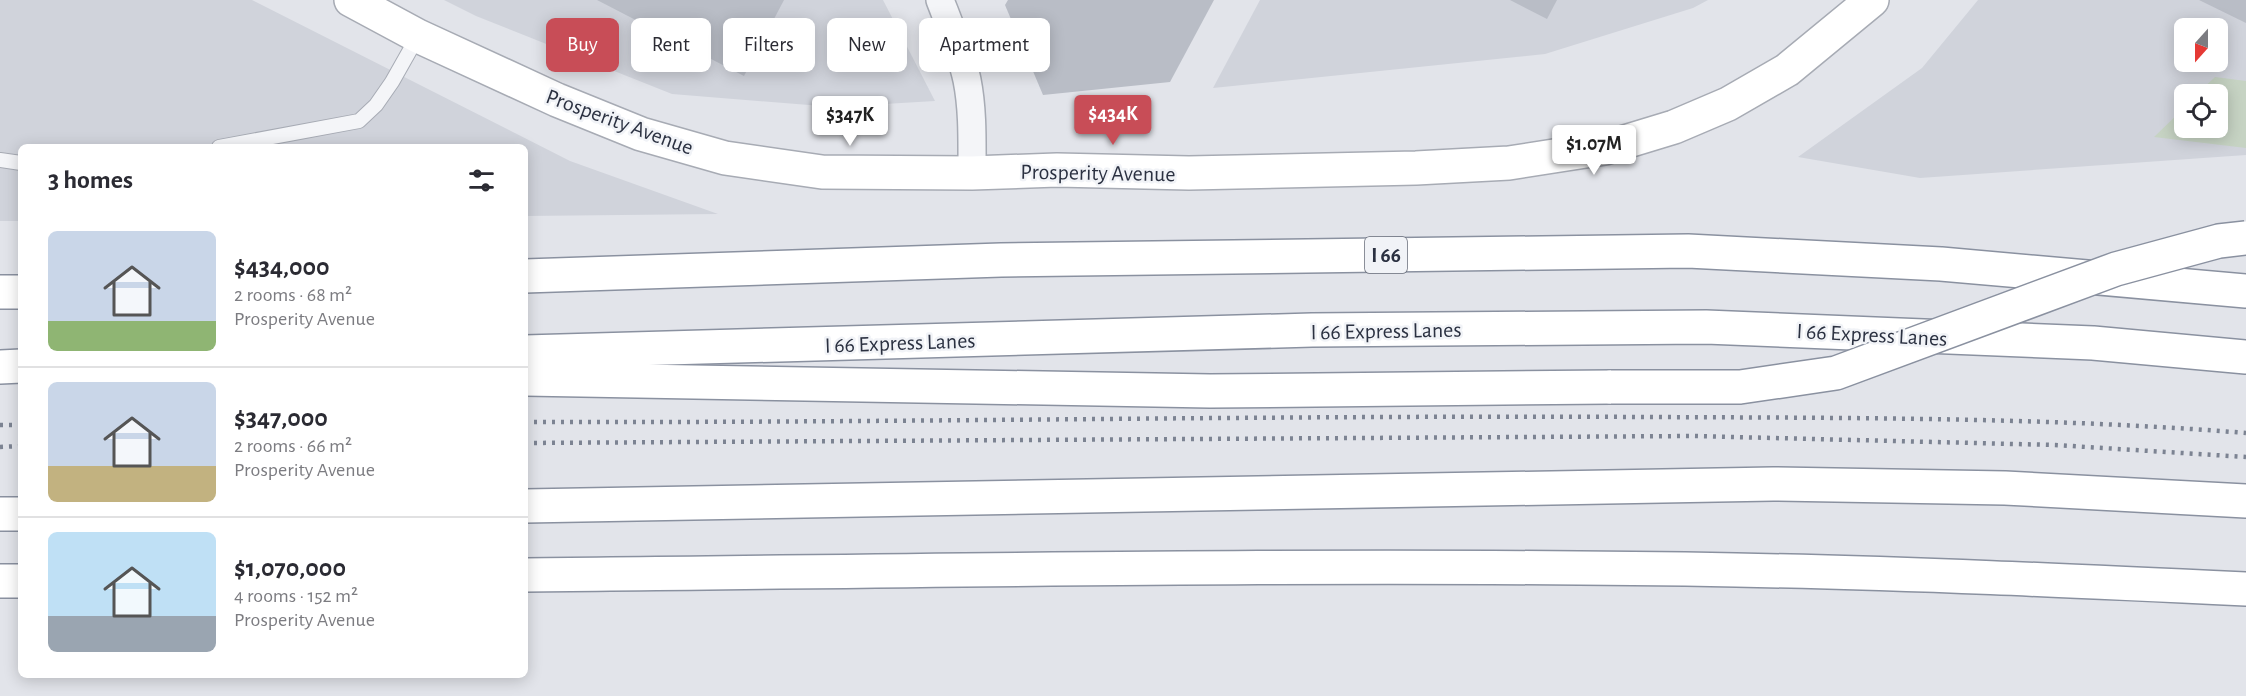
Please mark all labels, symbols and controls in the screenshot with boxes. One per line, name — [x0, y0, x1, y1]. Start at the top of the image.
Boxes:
chip: Buy — [546, 18, 619, 72]
chip: Rent — [631, 18, 711, 72]
chip: Filters — [723, 18, 815, 72]
chip: New — [827, 18, 907, 72]
chip: Apartment — [919, 18, 1050, 72]
north arrow — [2174, 18, 2228, 72]
map controls — [2174, 18, 2228, 138]
button: locate — [2174, 84, 2228, 138]
street label: Prosperity Avenue — [543, 85, 696, 159]
pin: $434K — [1071, 95, 1155, 146]
pin: $347K — [808, 96, 892, 147]
text: $434K — [1088, 104, 1138, 124]
text: $347K — [826, 105, 874, 125]
pin: $1.07M — [1545, 125, 1643, 176]
text: $1.07M — [1566, 134, 1622, 154]
street label: Prosperity Avenue — [1020, 161, 1176, 185]
icon: filters — [465, 164, 498, 197]
text: 3 homes — [48, 167, 133, 193]
road number: I 66 — [1365, 237, 1407, 273]
text: $434,000 — [234, 254, 330, 280]
icon: home — [96, 255, 168, 327]
text: 2 rooms · 68 m² — [234, 285, 352, 305]
text: Prosperity Avenue — [234, 309, 375, 329]
street label: I 66 Express Lanes — [1310, 319, 1462, 343]
street label: I 66 Express Lanes — [1796, 320, 1948, 350]
street label: I 66 Express Lanes — [824, 329, 976, 357]
text: $347,000 — [234, 405, 328, 431]
icon: home — [96, 406, 168, 478]
text: 2 rooms · 66 m² — [234, 436, 352, 456]
text: Prosperity Avenue — [234, 460, 375, 480]
text: $1,070,000 — [234, 555, 346, 581]
icon: home — [96, 556, 168, 628]
text: 4 rooms · 152 m² — [234, 586, 358, 606]
text: Prosperity Avenue — [234, 610, 375, 630]

